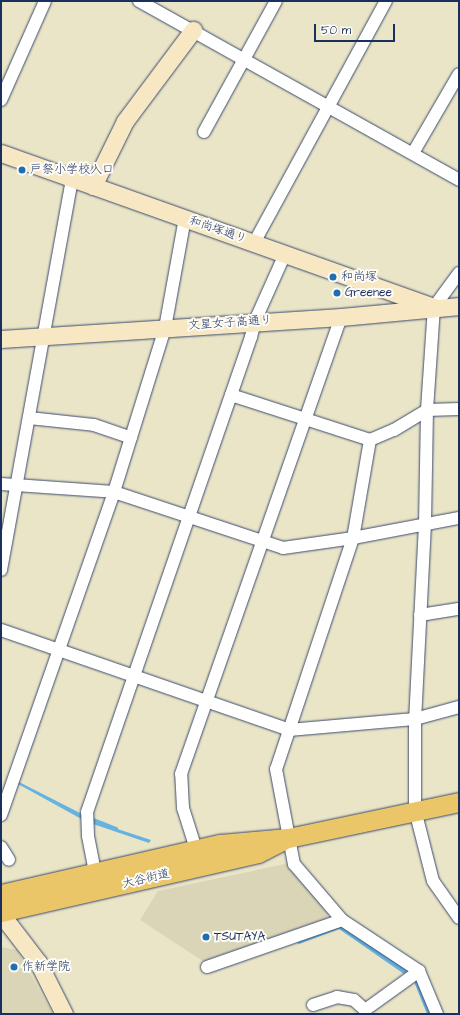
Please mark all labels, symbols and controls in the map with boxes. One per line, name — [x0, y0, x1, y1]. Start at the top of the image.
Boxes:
scale bar — [316, 16, 397, 42]
text: 50 m — [321, 22, 351, 39]
place label: 戸祭小学校入口 — [30, 163, 114, 177]
marker: 戸祭小学校入口 — [17, 165, 27, 175]
street label: 和尚塚通り — [187, 213, 249, 247]
place label: 和尚塚 — [341, 270, 377, 284]
marker: 和尚塚 — [328, 272, 338, 282]
place label: Greenee — [345, 286, 392, 300]
marker: Greenee — [332, 288, 342, 298]
street label: 文星女子高通り — [188, 313, 272, 333]
street label: 大谷街道 — [121, 867, 171, 891]
place label: TSUTAYA — [214, 930, 265, 944]
marker: TSUTAYA — [201, 932, 211, 942]
place label: 作新学院 — [22, 960, 70, 974]
marker: 作新学院 — [9, 962, 19, 972]

